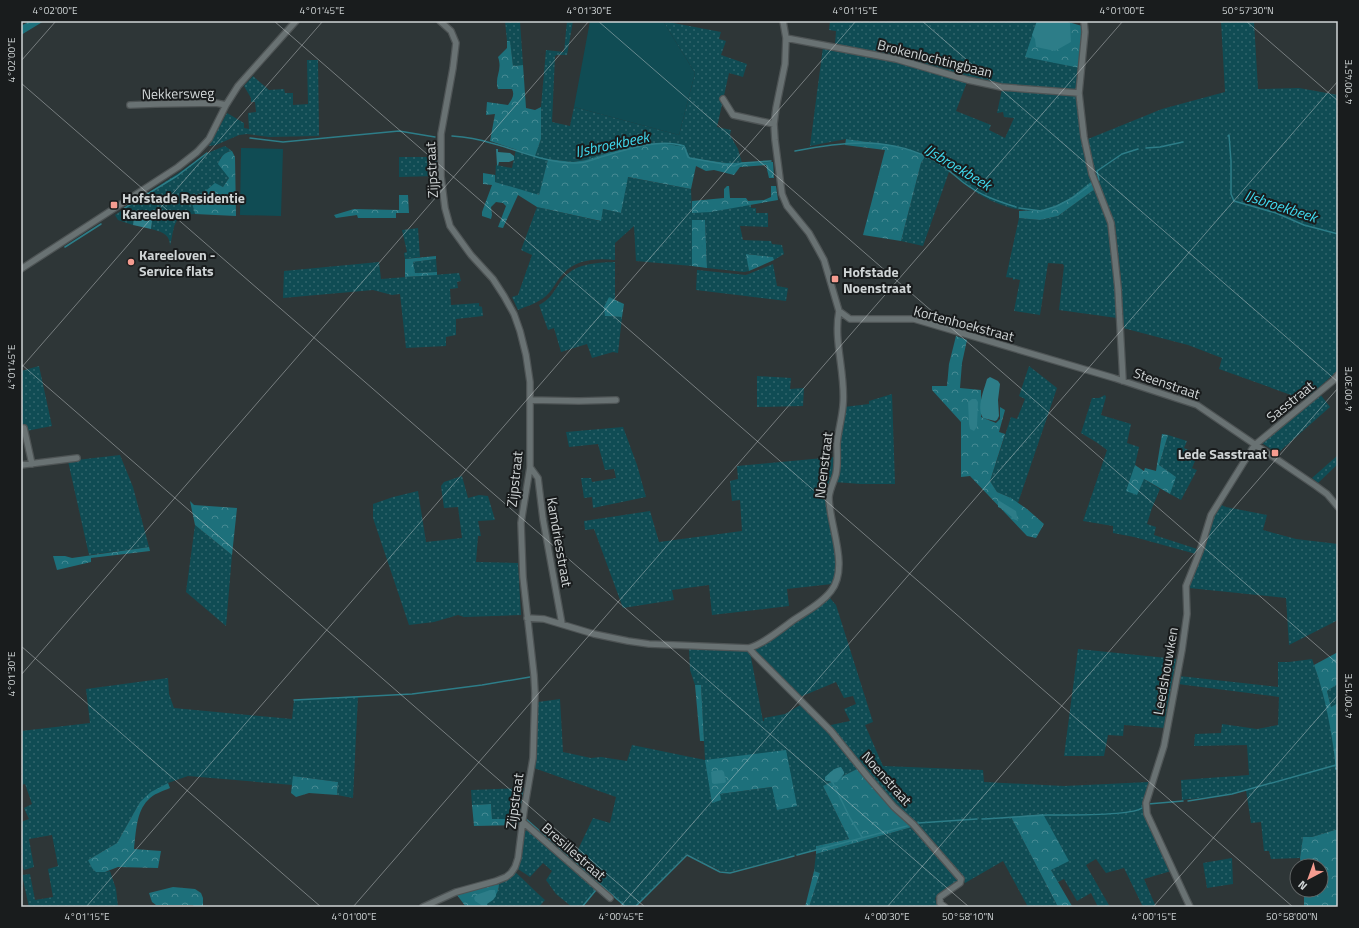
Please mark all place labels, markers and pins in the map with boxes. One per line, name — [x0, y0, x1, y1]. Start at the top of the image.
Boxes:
place label: Hofstade Residentie Kareeloven — [122, 187, 245, 224]
marker: Hofstade Residentie Kareeloven — [109, 200, 119, 210]
place label: Kareeloven - Service flats — [139, 244, 216, 281]
marker: Kareeloven - Service flats — [126, 257, 136, 267]
place label: Hofstade Noenstraat — [843, 261, 911, 298]
marker: Hofstade Noenstraat — [830, 274, 840, 284]
place label: Lede Sasstraat — [1178, 443, 1267, 464]
marker: Lede Sasstraat — [1270, 448, 1280, 458]

